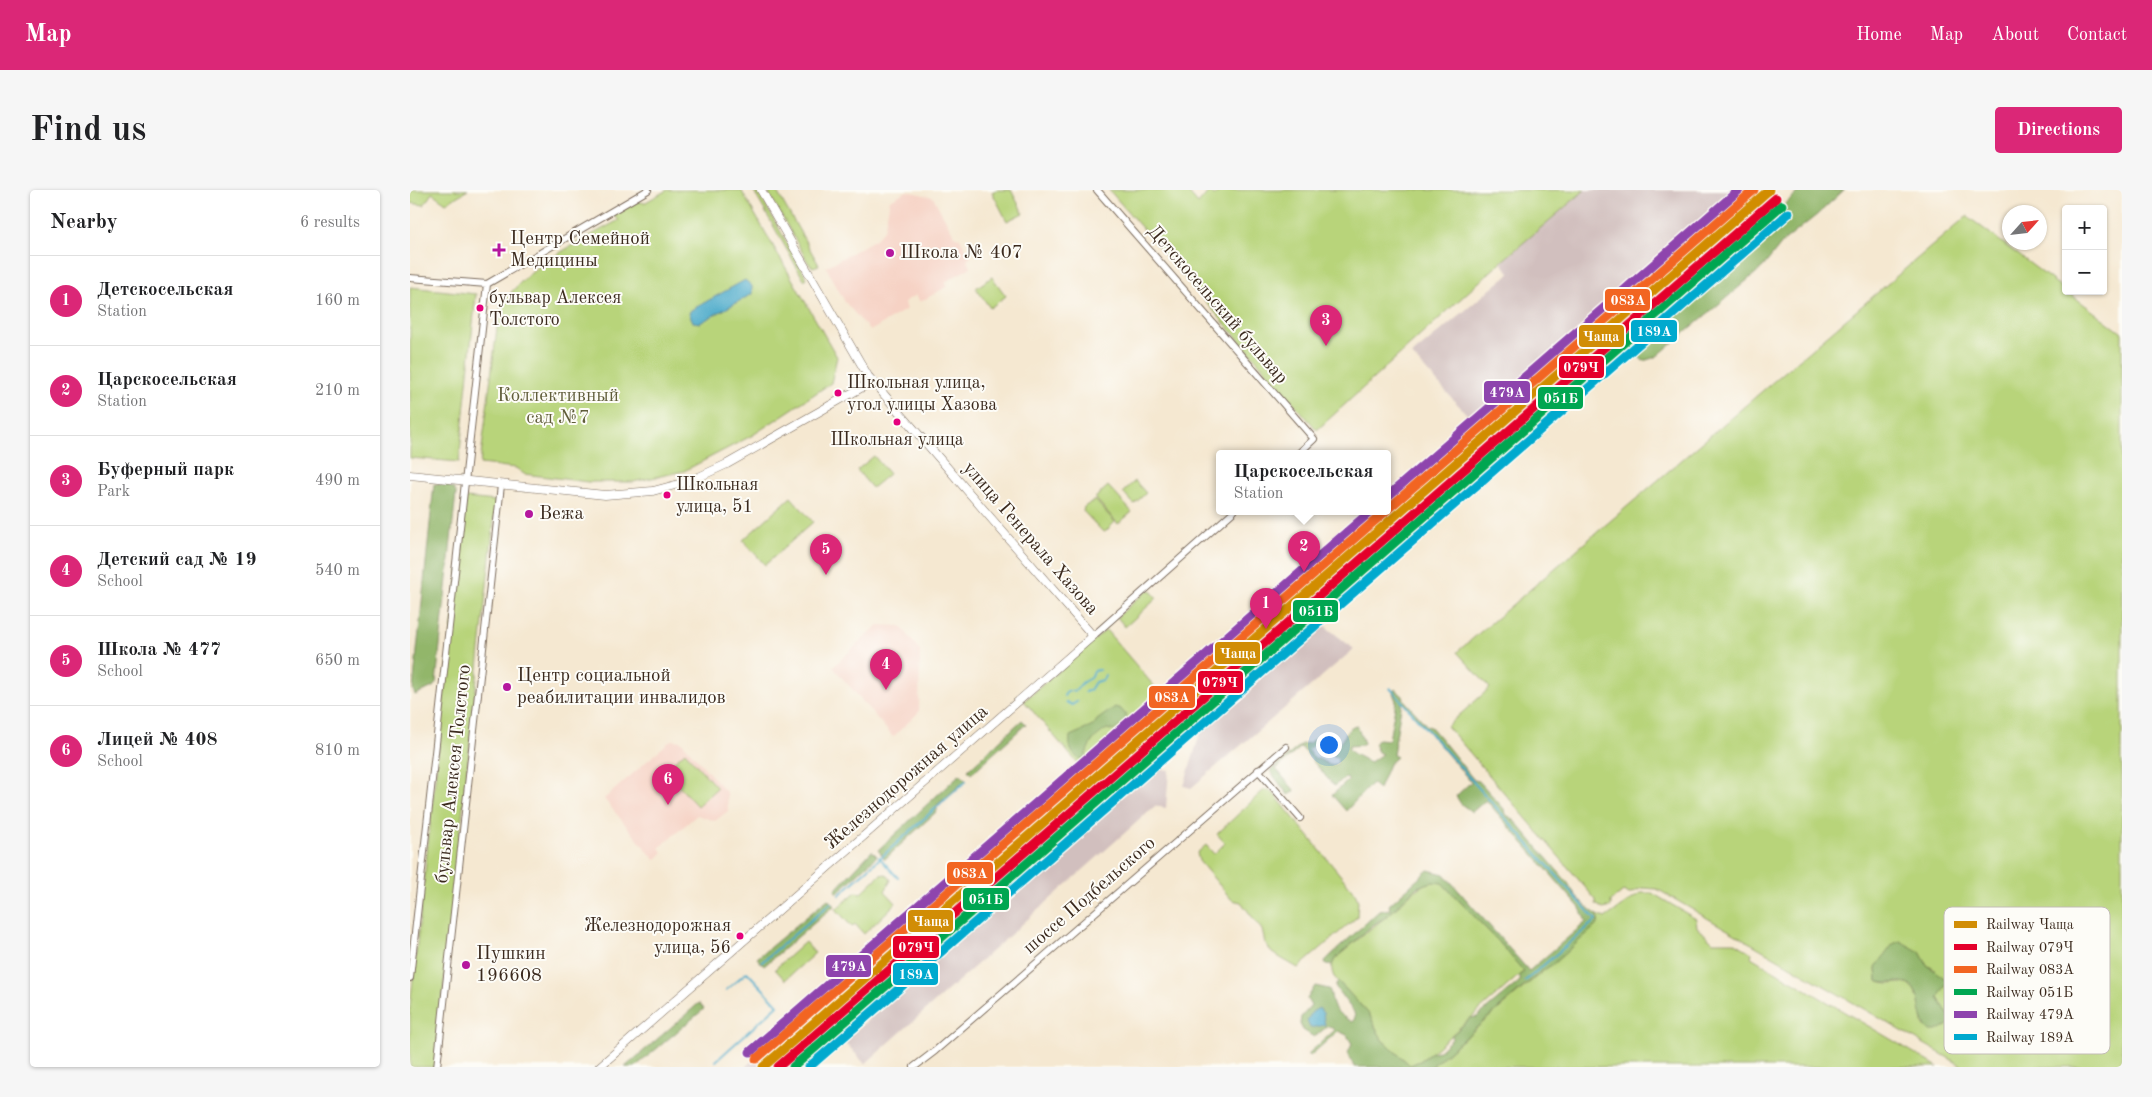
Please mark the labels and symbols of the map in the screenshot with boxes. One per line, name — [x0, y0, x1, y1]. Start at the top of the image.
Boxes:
north arrow — [2002, 205, 2047, 250]
street label: Детскосельский бульвар — [1143, 222, 1291, 388]
place label: Центр Семейной Медицины — [510, 230, 650, 271]
marker: Центр Семейной Медицины — [492, 243, 506, 257]
place label: Школа № 407 — [900, 244, 1023, 263]
marker: Школа № 407 — [884, 247, 896, 259]
line badge: 083А — [1604, 288, 1651, 312]
place label: бульвар Алексея Толстого — [489, 289, 621, 329]
text: 083А — [1611, 294, 1646, 308]
marker: бульвар Алексея Толстого — [475, 303, 485, 313]
pin: 3 — [1310, 305, 1342, 346]
line badge: 189А — [1630, 319, 1678, 343]
line badge: Чаща — [1578, 324, 1625, 348]
text: 189А — [1637, 325, 1672, 339]
text: Чаща — [1583, 330, 1619, 344]
line badge: 079Ч — [1558, 355, 1605, 379]
text: 079Ч — [1563, 361, 1599, 375]
place label: Школьная улица, угол улицы Хазова — [847, 374, 997, 414]
line badge: 479А — [1483, 380, 1531, 404]
text: 479А — [1490, 386, 1525, 400]
line badge: 051Б — [1537, 386, 1584, 410]
park label: Коллективный сад №7 — [497, 387, 619, 428]
marker: Школьная улица, угол улицы Хазова — [833, 388, 843, 398]
text: 051Б — [1544, 392, 1578, 406]
marker: Школьная улица — [892, 417, 902, 427]
place label: Школьная улица — [830, 431, 964, 449]
street label: улица Генерала Хазова — [958, 459, 1102, 620]
place label: Школьная улица, 51 — [676, 476, 758, 516]
marker: Школьная улица, 51 — [662, 490, 672, 500]
place label: Вежа — [539, 505, 584, 524]
marker: Вежа — [523, 508, 535, 520]
pin: 2 — [1288, 531, 1320, 572]
pin: 5 — [810, 534, 842, 575]
pin: 1 — [1250, 588, 1282, 629]
line badge: 051Б — [1292, 599, 1339, 623]
text: 051Б — [1299, 605, 1333, 619]
line badge: Чаща — [1214, 641, 1261, 665]
text: Чаща — [1220, 647, 1256, 661]
pin: 4 — [870, 649, 902, 690]
street label: бульвар Алексея Толстого — [433, 664, 475, 884]
place label: Центр социальной реабилитации инвалидов — [517, 667, 726, 708]
line badge: 079Ч — [1197, 670, 1244, 694]
text: 079Ч — [1202, 676, 1238, 690]
marker: Центр социальной реабилитации инвалидов — [501, 681, 513, 693]
line badge: 083А — [1148, 685, 1196, 709]
text: 083А — [1155, 691, 1190, 705]
street label: Железнодорожная улица — [822, 702, 993, 854]
your location — [1316, 732, 1342, 758]
pin: 6 — [652, 764, 684, 805]
street label: шоссе Подбельского — [1020, 834, 1160, 958]
line badge: 083А — [946, 861, 994, 885]
text: 083А — [953, 867, 988, 881]
line badge: 051Б — [962, 887, 1010, 911]
text: 051Б — [969, 893, 1003, 907]
legend — [1944, 907, 2110, 1054]
line badge: Чаща — [907, 909, 954, 933]
text: Чаща — [913, 915, 949, 929]
place label: Железнодорожная улица, 56 — [584, 917, 731, 957]
text: Railway Чаща — [1986, 918, 2074, 932]
marker: Железнодорожная улица, 56 — [735, 931, 745, 941]
line badge: 079Ч — [892, 935, 940, 959]
text: 079Ч — [898, 941, 934, 955]
text: Railway 079Ч — [1986, 941, 2074, 955]
place label: Пушкин 196608 — [476, 945, 546, 986]
line badge: 479А — [825, 954, 872, 978]
marker: Пушкин 196608 — [460, 959, 472, 971]
text: 479А — [832, 960, 867, 974]
line badge: 189А — [892, 962, 939, 986]
text: Railway 083А — [1986, 963, 2074, 977]
text: 189А — [899, 968, 934, 982]
text: Railway 051Б — [1986, 986, 2073, 1000]
text: Railway 479А — [1986, 1008, 2074, 1022]
text: Railway 189А — [1986, 1031, 2074, 1045]

